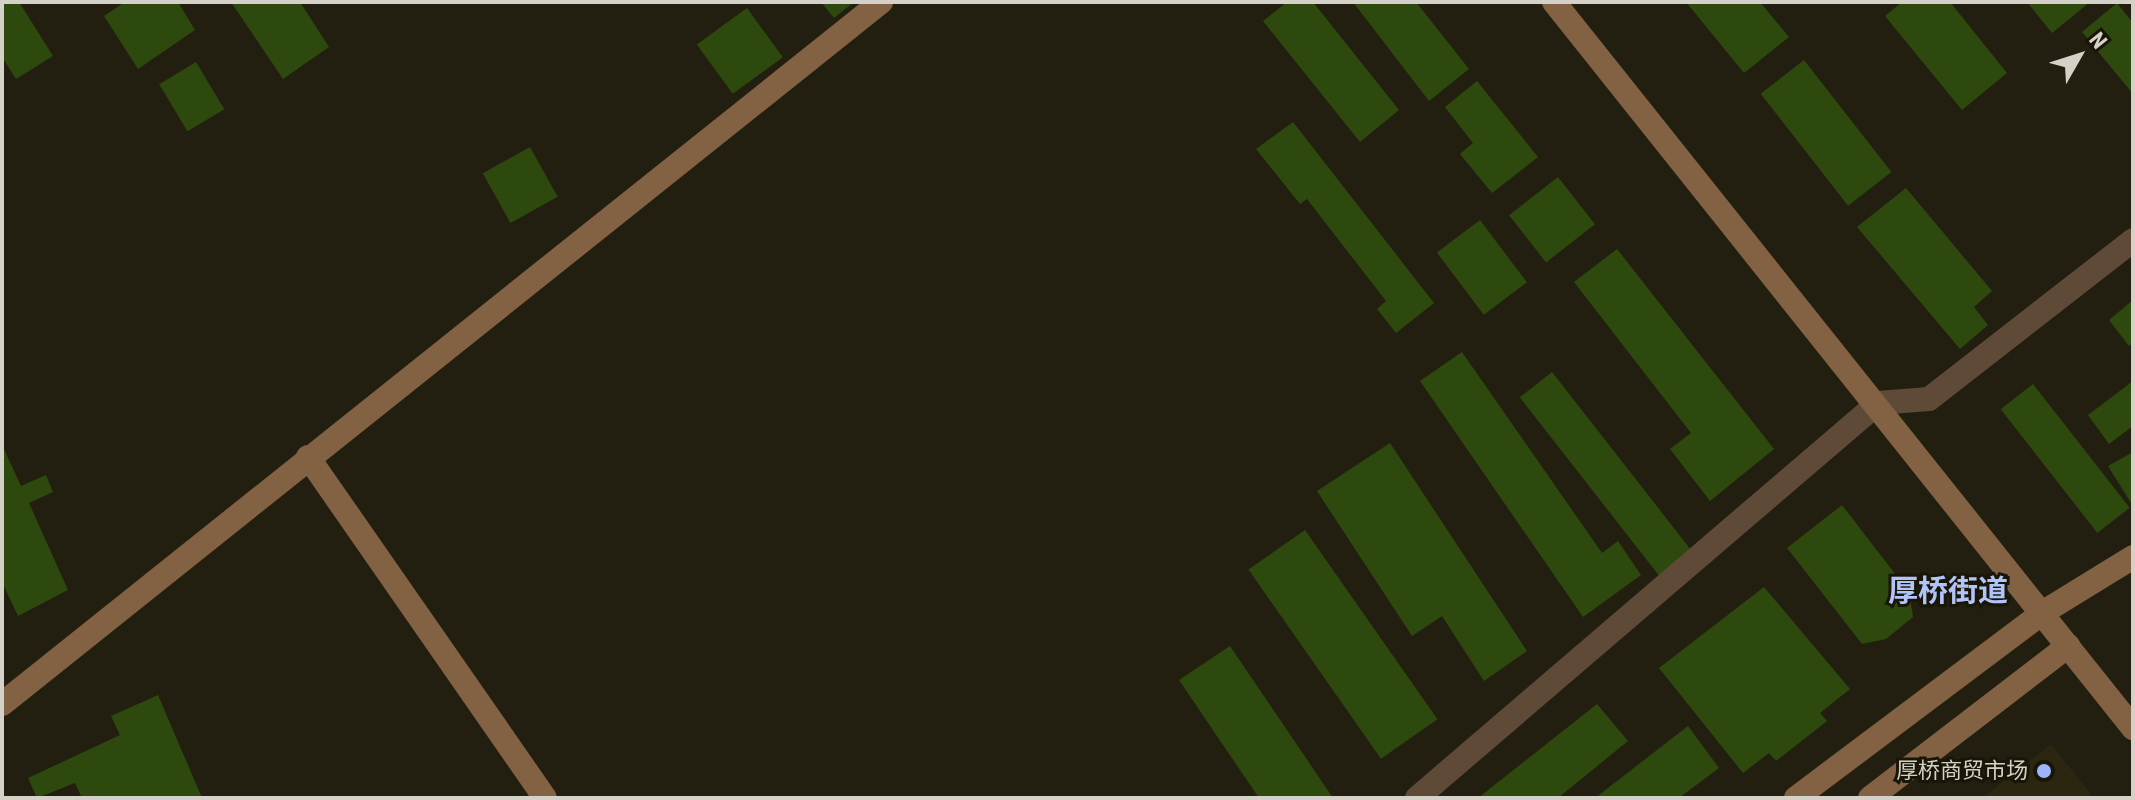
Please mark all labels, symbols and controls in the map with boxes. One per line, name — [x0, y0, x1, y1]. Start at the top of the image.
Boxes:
north arrow — [2039, 16, 2119, 96]
text: N — [2084, 27, 2112, 54]
district label: 厚桥街道 — [1888, 573, 2008, 609]
place label: 厚桥商贸市场 — [1896, 758, 2028, 784]
marker: 厚桥商贸市场 — [2035, 762, 2053, 780]

